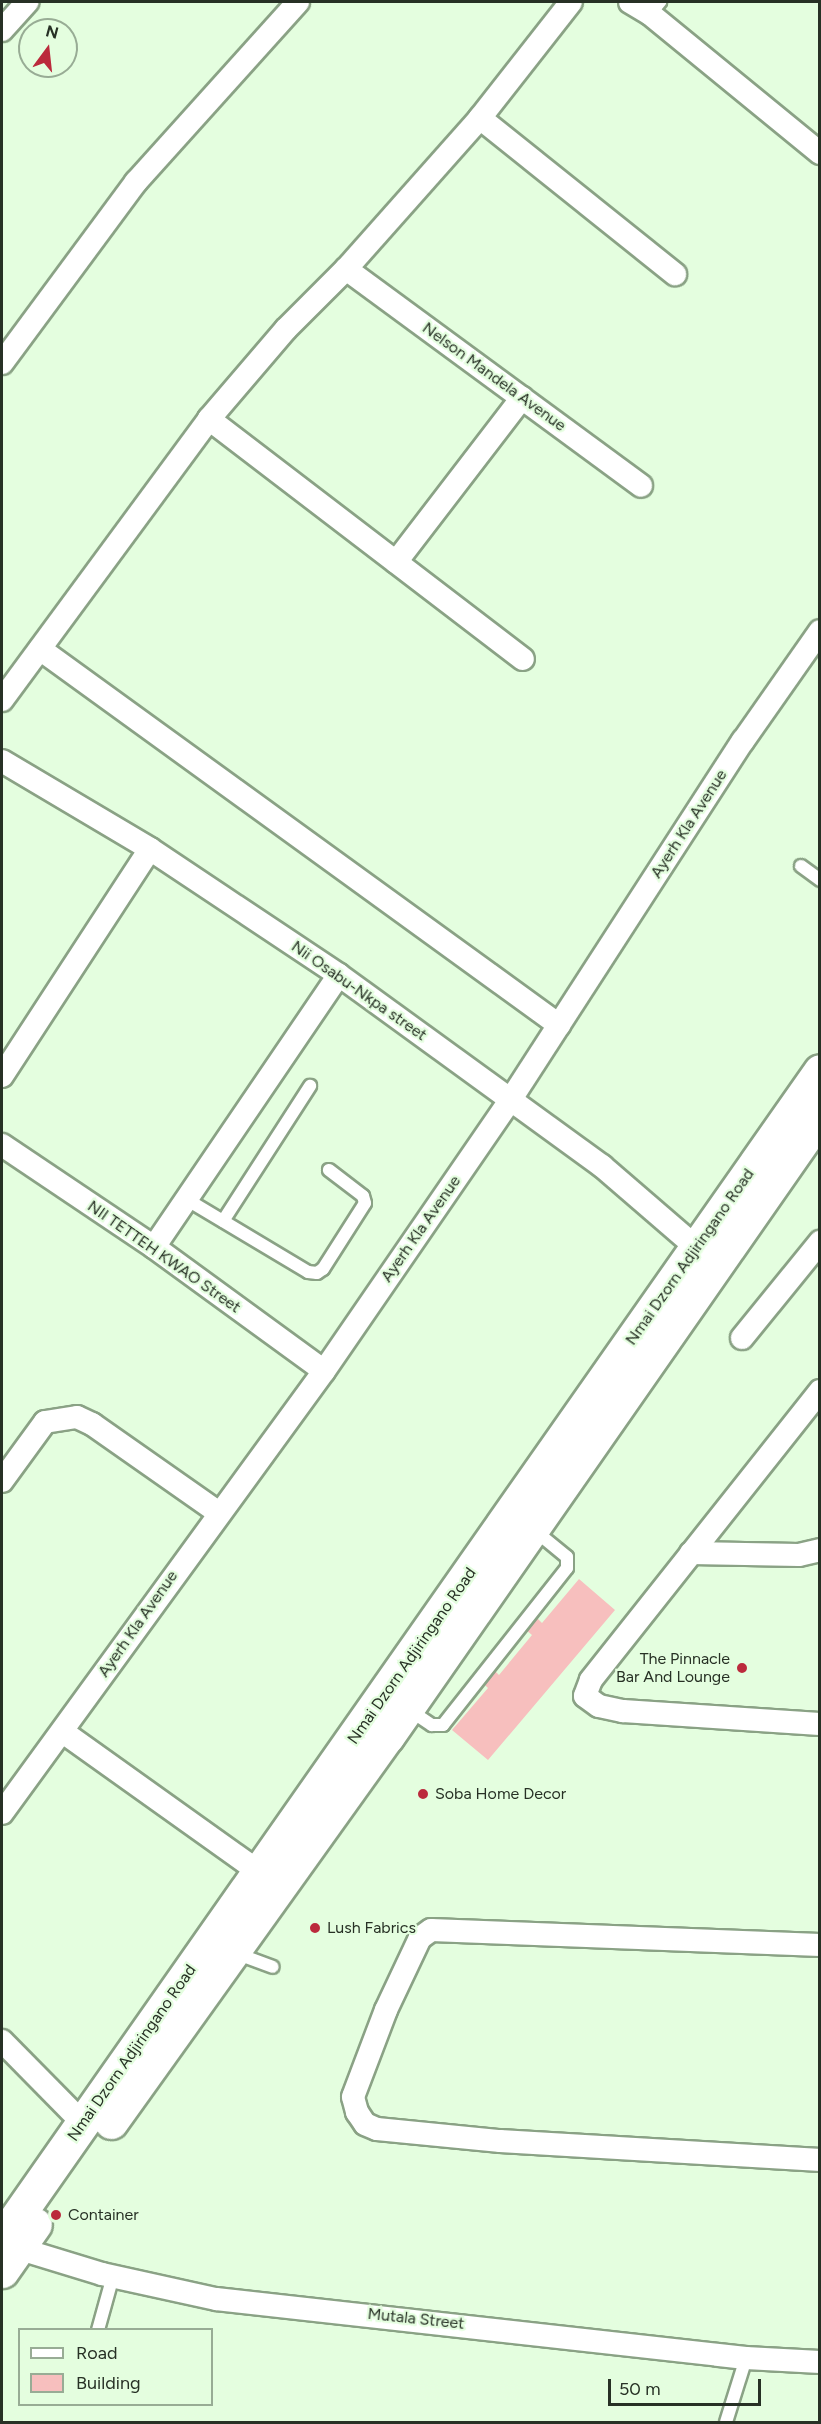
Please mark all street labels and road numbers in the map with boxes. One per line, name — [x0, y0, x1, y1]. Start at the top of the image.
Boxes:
street label: Nelson Mandela Avenue — [418, 318, 570, 436]
street label: Ayerh Kla Avenue — [647, 766, 731, 882]
street label: Nii Osabu-Nkpa street — [288, 937, 430, 1045]
street label: Nmai Dzorn Adjiringano Road — [622, 1165, 758, 1349]
street label: Ayerh Kla Avenue — [377, 1172, 465, 1286]
street label: NII TETTEH KWAO Street — [84, 1197, 244, 1317]
street label: Nmai Dzorn Adjiringano Road — [344, 1564, 480, 1748]
street label: Ayerh Kla Avenue — [94, 1567, 182, 1681]
street label: Nmai Dzorn Adjiringano Road — [64, 1961, 200, 2145]
street label: Mutala Street — [367, 2304, 465, 2334]

